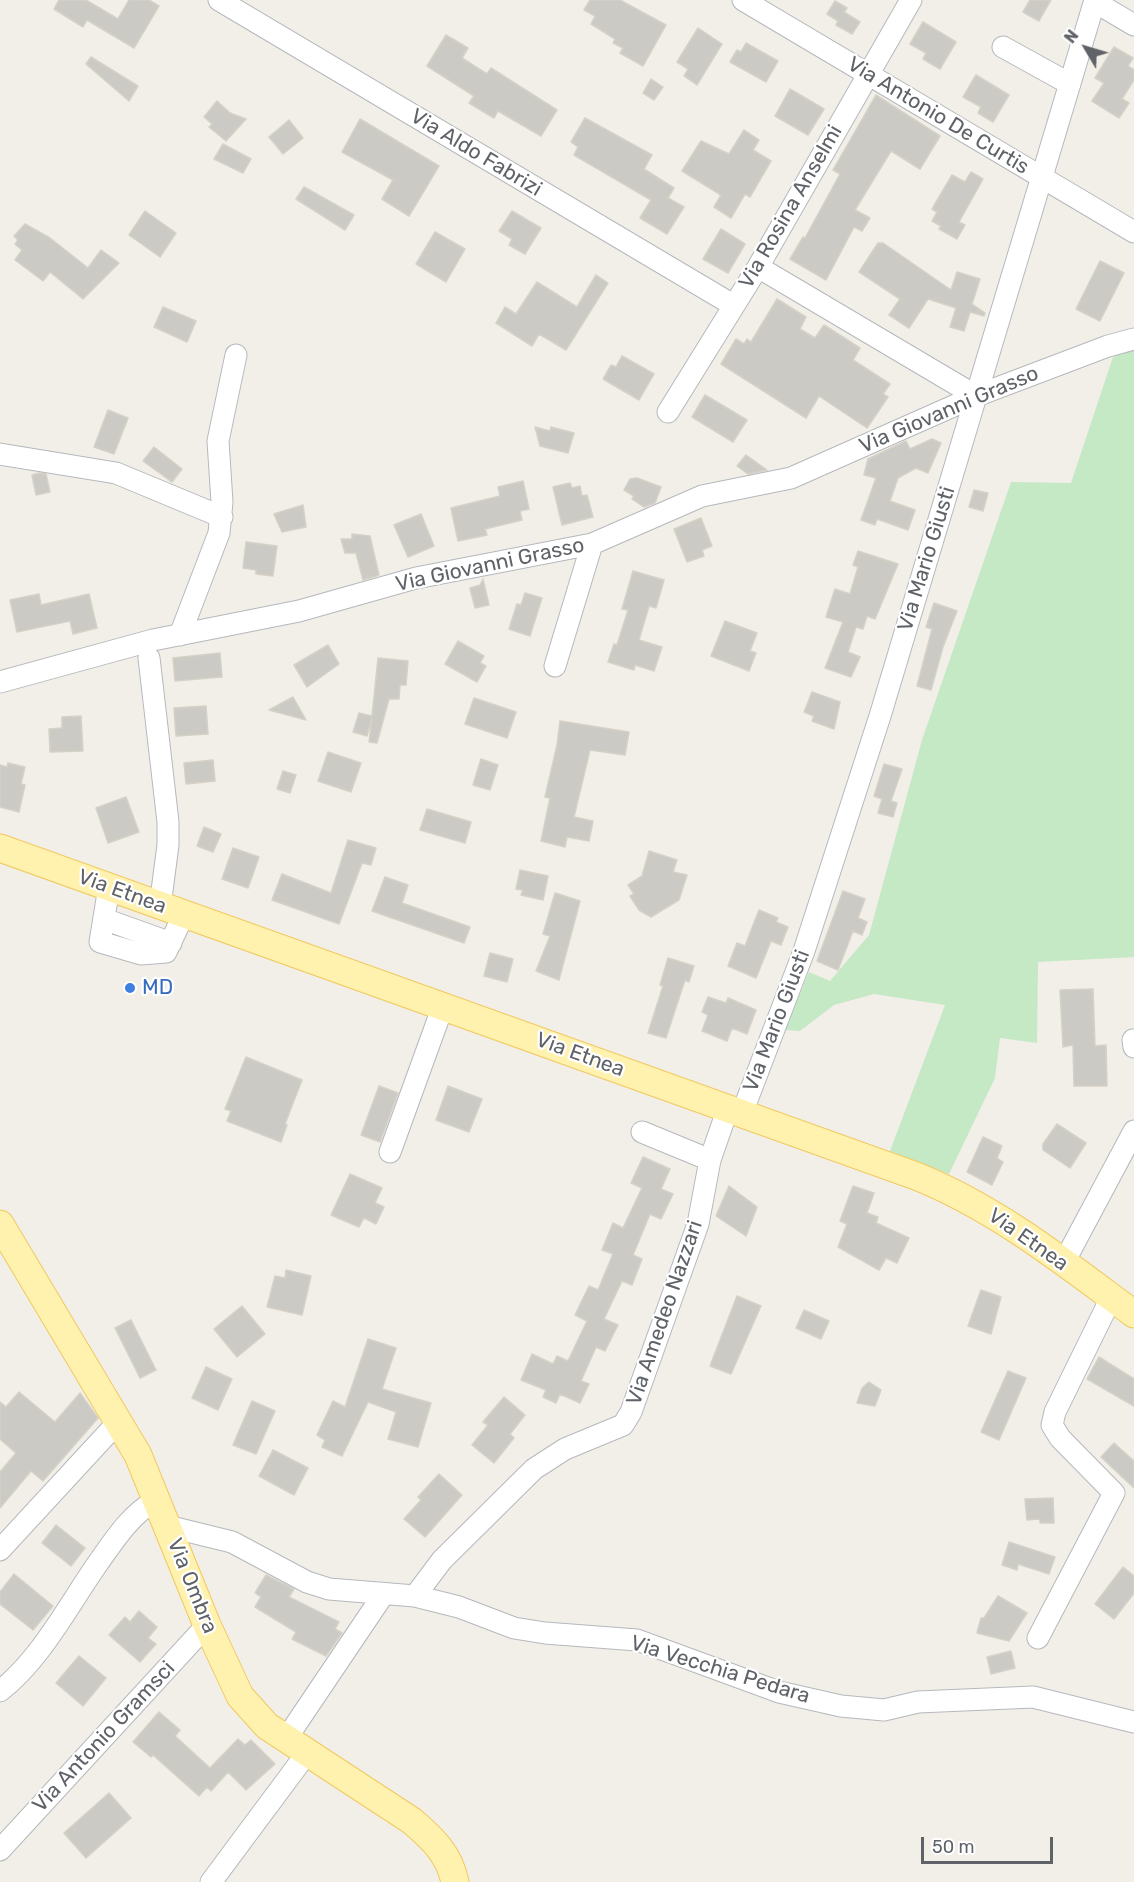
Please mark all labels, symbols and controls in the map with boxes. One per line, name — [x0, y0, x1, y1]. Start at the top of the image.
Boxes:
north arrow — [1056, 18, 1116, 78]
text: N — [1060, 26, 1082, 47]
street label: Via Antonio De Curtis — [843, 52, 1033, 180]
street label: Via Aldo Fabrizi — [406, 104, 546, 202]
street label: Via Rosina Anselmi — [734, 121, 848, 293]
street label: Via Giovanni Grasso — [856, 361, 1042, 459]
street label: Via Mario Giusti — [893, 484, 961, 634]
street label: Via Giovanni Grasso — [393, 533, 587, 597]
street label: Via Etnea — [74, 864, 170, 920]
street label: Via Mario Giusti — [738, 946, 816, 1096]
place label: MD — [142, 975, 173, 1001]
marker: MD — [123, 981, 137, 995]
street label: Via Etnea — [532, 1027, 628, 1083]
street label: Via Etnea — [983, 1203, 1073, 1277]
street label: Via Amedeo Nazzari — [622, 1217, 708, 1409]
street label: Via Ombra — [162, 1535, 222, 1637]
street label: Via Vecchia Pedara — [627, 1631, 813, 1709]
street label: Via Antonio Gramsci — [28, 1656, 180, 1818]
scale bar — [924, 1825, 1056, 1863]
text: 50 m — [932, 1836, 975, 1858]

